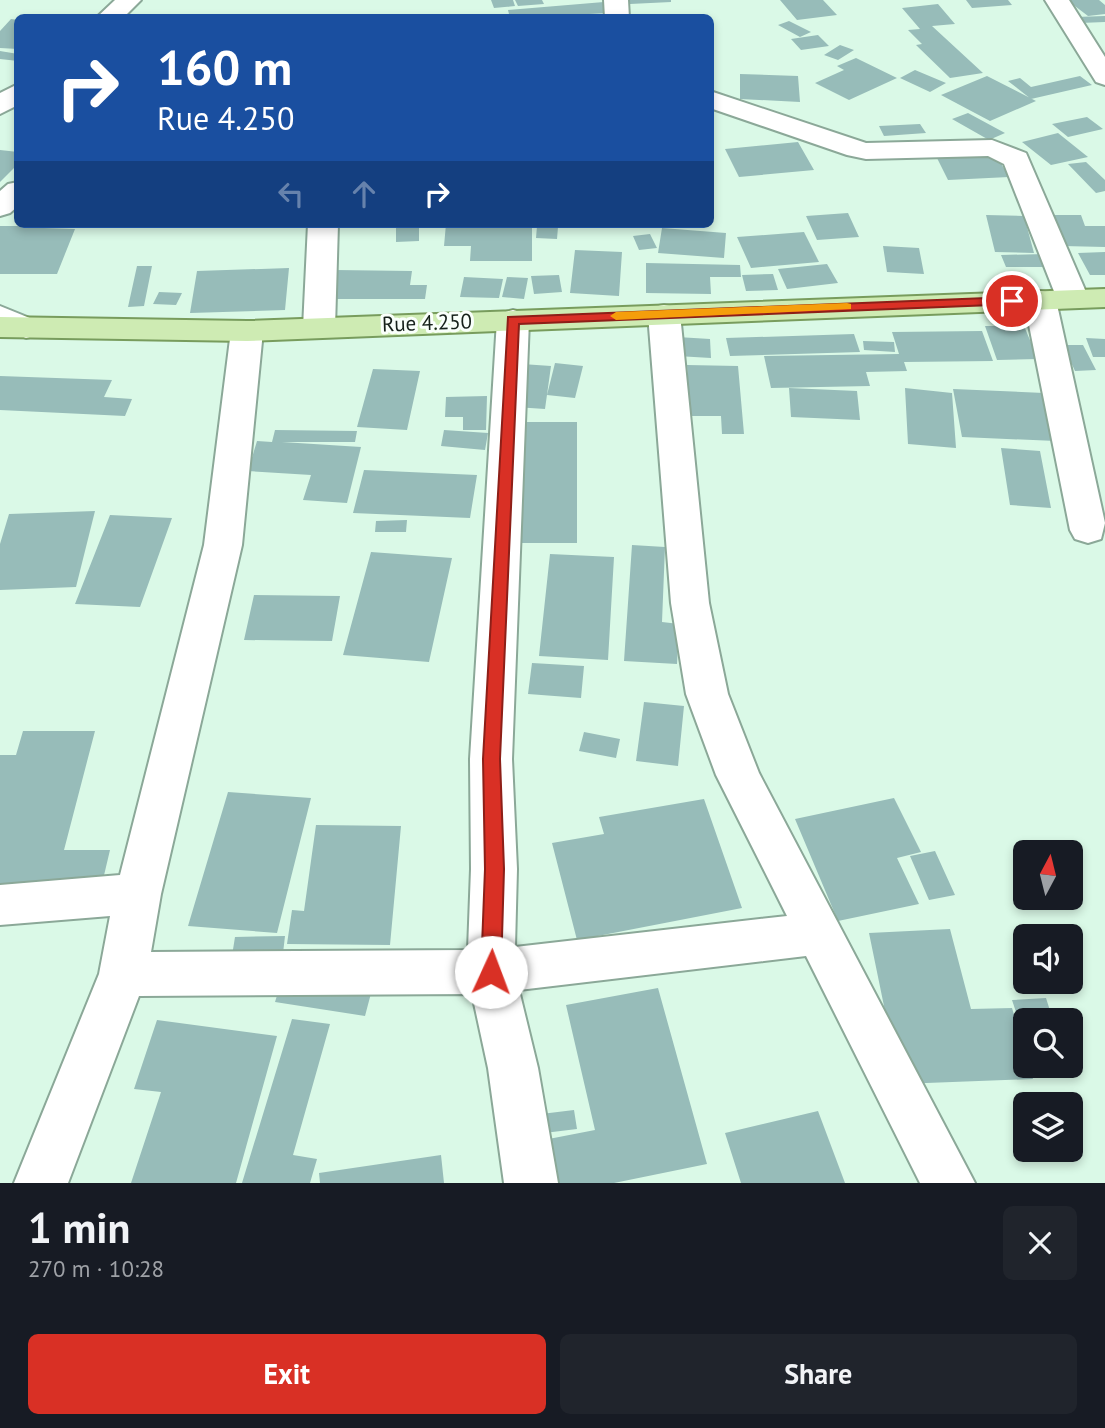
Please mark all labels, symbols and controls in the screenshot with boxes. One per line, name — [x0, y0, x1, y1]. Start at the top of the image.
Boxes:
text: 160 m — [157, 35, 292, 99]
icon: right — [42, 42, 133, 133]
text: Rue 4.250 — [157, 97, 294, 139]
icon: left — [272, 175, 310, 213]
icon: ahead — [345, 175, 383, 213]
icon: right — [418, 175, 456, 213]
pin — [982, 271, 1042, 331]
icon: arrive — [993, 282, 1031, 320]
street label: Rue 4.250 — [381, 307, 473, 338]
north arrow — [1013, 840, 1083, 910]
map controls — [1013, 840, 1083, 1162]
button: sound — [1013, 924, 1083, 994]
position arrow — [454, 935, 528, 1009]
button: search — [1013, 1008, 1083, 1078]
button: layers — [1013, 1092, 1083, 1162]
text: 1 min — [28, 1200, 130, 1255]
button: close — [1003, 1206, 1077, 1280]
text: 270 m · 10:28 — [28, 1254, 164, 1283]
button: Exit — [28, 1334, 546, 1414]
button: Share — [560, 1334, 1077, 1414]

